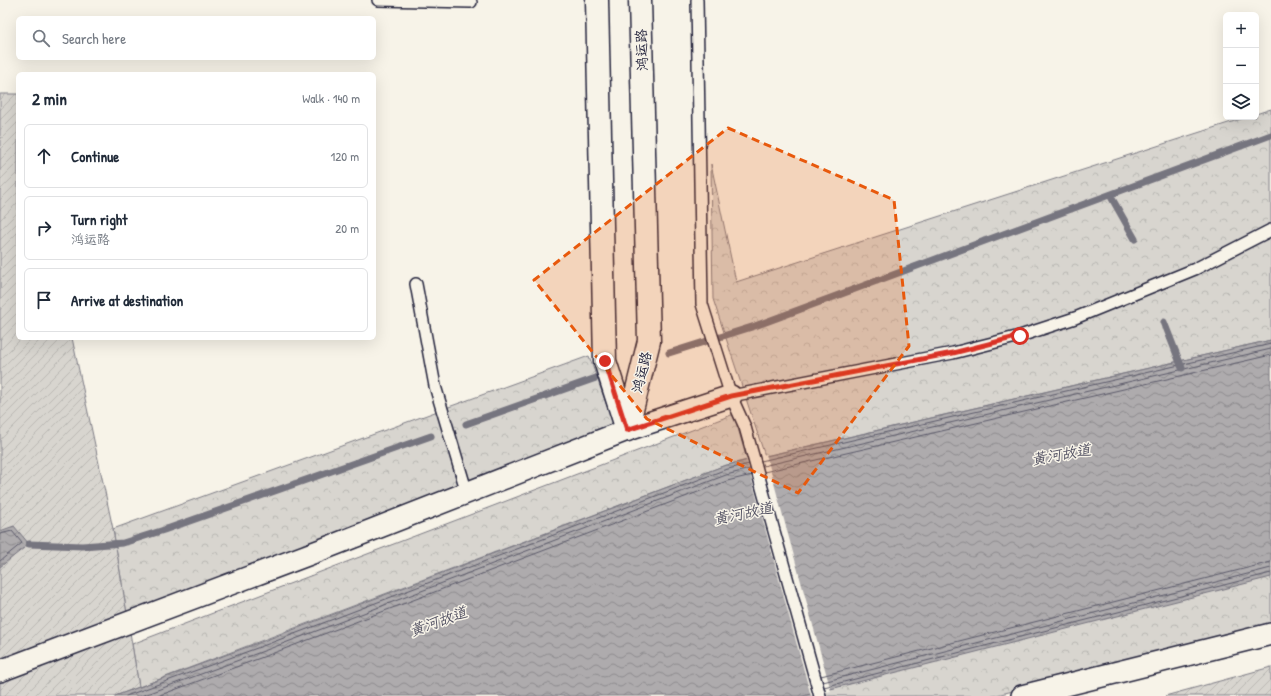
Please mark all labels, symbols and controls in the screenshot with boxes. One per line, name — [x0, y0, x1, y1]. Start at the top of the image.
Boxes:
map controls — [1223, 12, 1259, 120]
button: + — [1223, 12, 1259, 48]
search box — [16, 16, 376, 60]
icon: search — [30, 27, 52, 49]
text: Search here — [62, 28, 126, 49]
street label: 鸿运路 — [631, 29, 651, 71]
button: − — [1223, 48, 1259, 84]
button: layers — [1223, 84, 1259, 120]
text: 2 min — [32, 87, 67, 110]
text: Walk · 140 m — [302, 89, 360, 107]
icon: ahead — [33, 145, 55, 167]
text: Continue — [71, 146, 119, 167]
text: 120 m — [331, 147, 359, 165]
text: Turn right — [71, 209, 127, 230]
icon: right — [33, 217, 55, 239]
text: 20 m — [335, 219, 359, 237]
text: 鸿运路 — [71, 230, 110, 248]
icon: arrive — [33, 289, 55, 311]
text: Arrive at destination — [71, 290, 183, 311]
route start — [1011, 327, 1029, 345]
street label: 鸿运路 — [627, 349, 655, 395]
route end — [596, 352, 614, 370]
water label: 黄河故道 — [1030, 438, 1094, 470]
water label: 黄河故道 — [711, 496, 776, 530]
water label: 黄河故道 — [406, 600, 472, 641]

